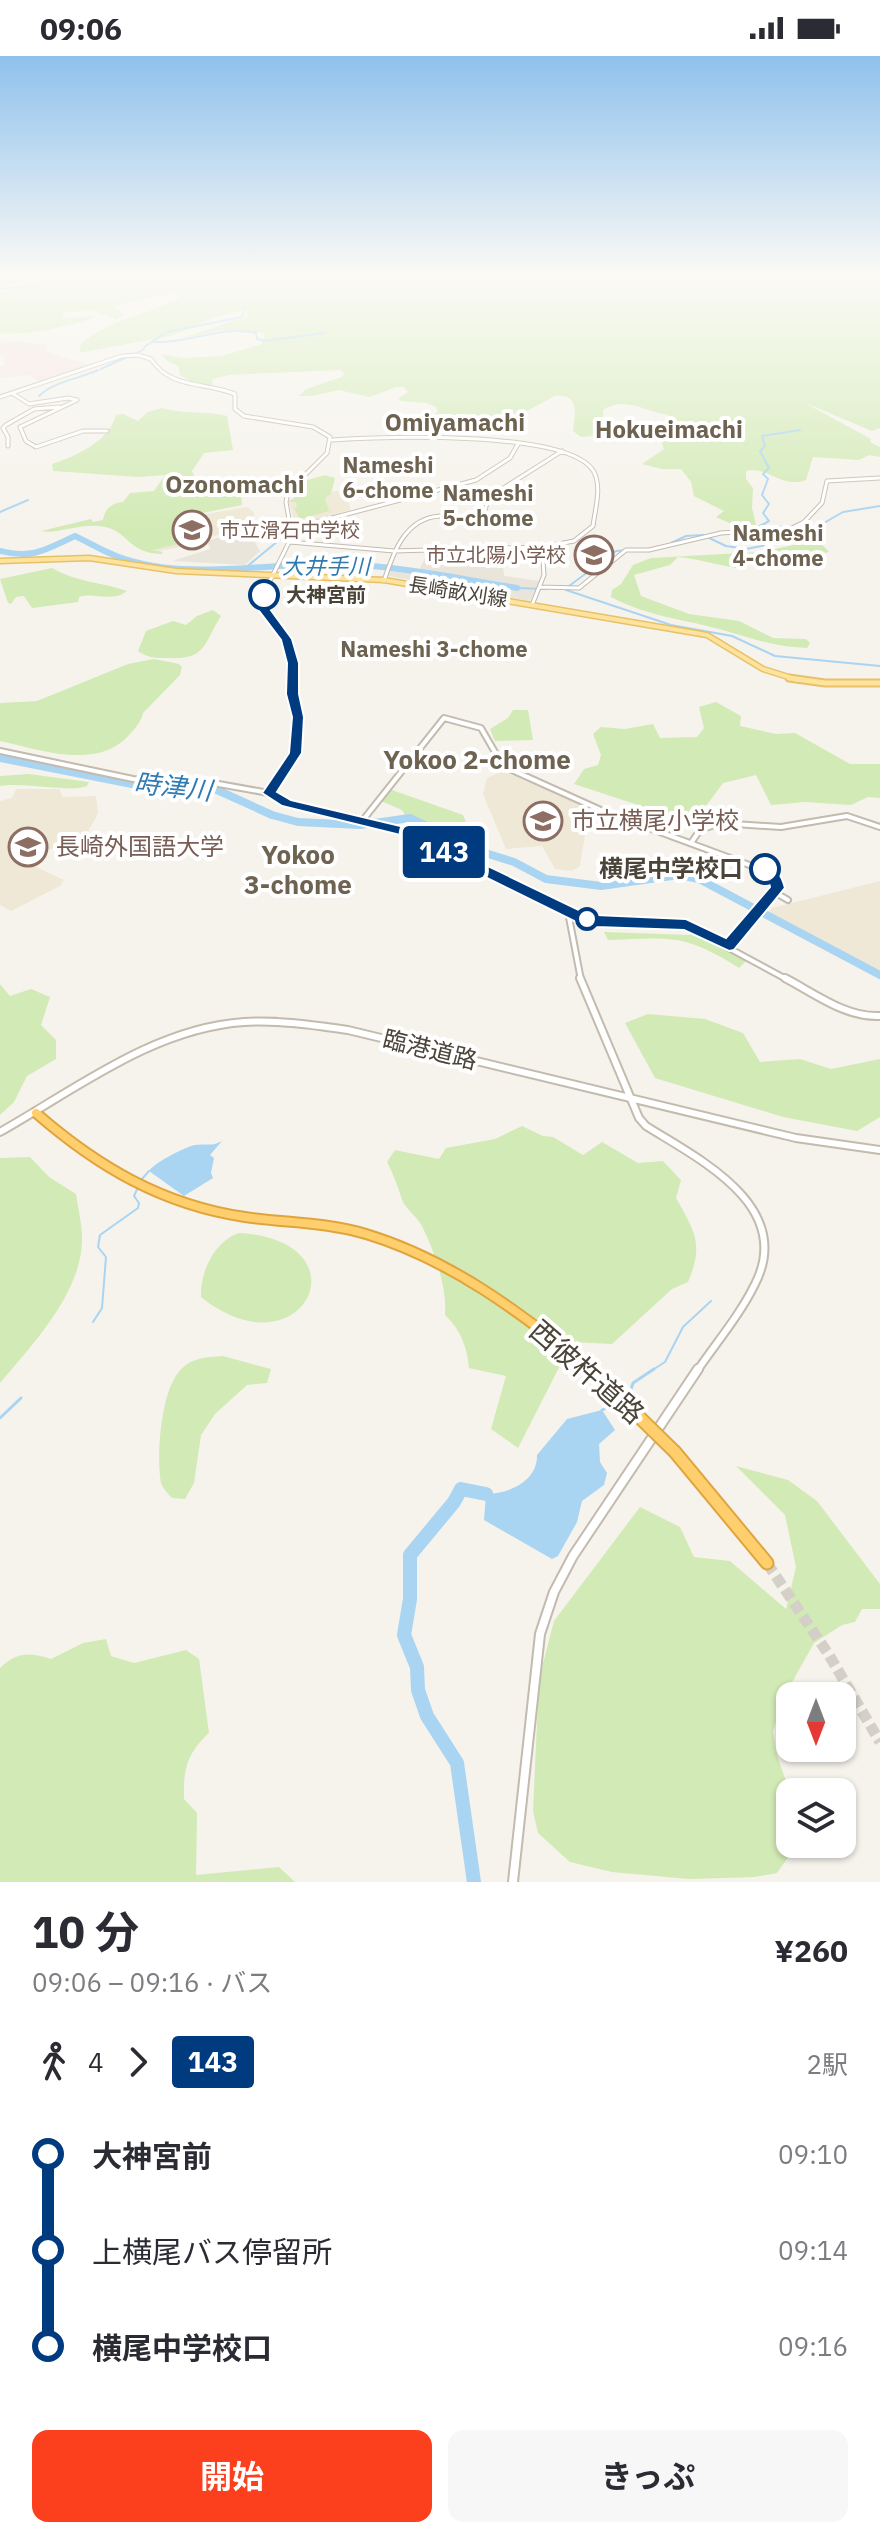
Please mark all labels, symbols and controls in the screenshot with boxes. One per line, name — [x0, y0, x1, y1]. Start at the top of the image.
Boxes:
text: 09:06 — [40, 9, 122, 48]
district label: Omiyamachi — [385, 406, 525, 438]
district label: Hokueimachi — [595, 413, 743, 445]
district label: Nameshi 6-chome — [342, 450, 434, 504]
district label: Ozonomachi — [165, 468, 305, 500]
district label: Nameshi 5-chome — [442, 478, 534, 532]
school or university icon: 市立滑石中学校 — [171, 509, 213, 551]
place label: 市立滑石中学校 — [220, 516, 360, 543]
district label: Nameshi 4-chome — [732, 518, 824, 572]
school or university icon: 市立北陽小学校 — [573, 534, 615, 576]
place label: 市立北陽小学校 — [426, 541, 566, 568]
water label: 大井手川 — [282, 551, 372, 580]
street label: 長崎畝刈線 — [407, 570, 510, 613]
marker: 大神宮前 — [249, 580, 279, 610]
place label: 大神宮前 — [286, 581, 366, 608]
district label: Nameshi 3-chome — [340, 634, 528, 663]
district label: Yokoo 2-chome — [383, 742, 571, 776]
water label: 時津川 — [133, 765, 217, 807]
school or university icon: 市立横尾小学校 — [522, 800, 564, 842]
place label: 市立横尾小学校 — [571, 804, 739, 836]
school or university icon: 長崎外国語大学 — [7, 826, 49, 868]
line badge: 143 — [398, 826, 490, 878]
place label: 長崎外国語大学 — [56, 830, 224, 862]
text: 143 — [419, 833, 469, 870]
district label: Yokoo 3-chome — [244, 837, 352, 901]
place label: 横尾中学校口 — [599, 852, 743, 884]
marker: 横尾中学校口 — [750, 854, 780, 884]
unlabelled marker — [576, 908, 598, 930]
street label: 臨港道路 — [380, 1022, 481, 1076]
street label: 西彼杵道路 — [522, 1312, 652, 1432]
north arrow — [776, 1682, 856, 1762]
map controls — [776, 1682, 856, 1858]
button: layers — [776, 1778, 856, 1858]
text: 10 分 — [32, 1903, 139, 1960]
text: ¥260 — [775, 1931, 848, 1970]
text: 09:06 – 09:16 · バス — [32, 1965, 272, 1999]
icon: walk — [32, 2040, 76, 2084]
icon: forward — [116, 2040, 160, 2084]
text: 143 — [188, 2043, 238, 2080]
text: 4 — [88, 2045, 104, 2079]
text: 2駅 — [806, 2047, 848, 2081]
text: 大神宮前 — [92, 2136, 212, 2175]
text: 09:10 — [778, 2137, 848, 2171]
text: 上横尾バス停留所 — [92, 2232, 332, 2271]
text: 09:14 — [778, 2233, 848, 2267]
text: 横尾中学校口 — [92, 2328, 272, 2367]
text: 09:16 — [778, 2329, 848, 2363]
button: 開始 — [32, 2430, 432, 2522]
button: きっぷ — [448, 2430, 848, 2522]

